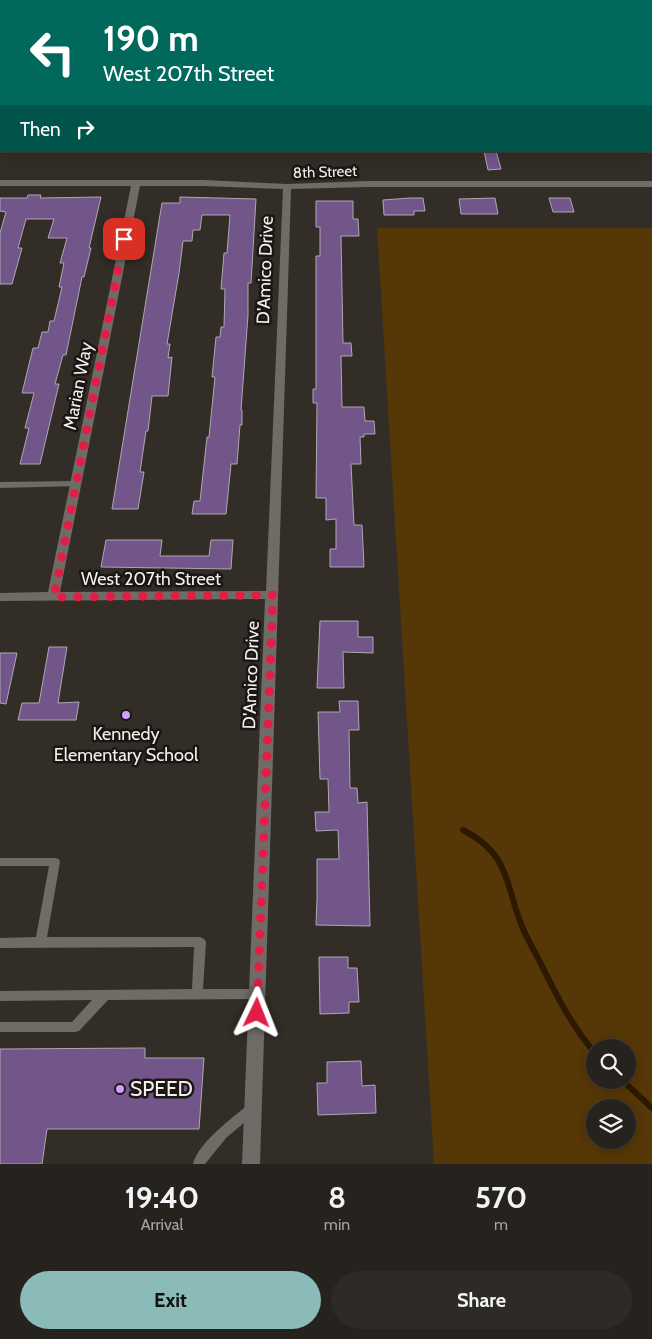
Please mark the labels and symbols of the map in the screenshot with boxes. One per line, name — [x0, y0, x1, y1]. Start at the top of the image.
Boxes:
street label: 8th Street — [293, 162, 357, 182]
street label: D'Amico Drive — [252, 215, 278, 325]
pin — [103, 218, 145, 260]
street label: Marian Way — [59, 340, 97, 432]
street label: West 207th Street — [81, 568, 221, 590]
street label: D'Amico Drive — [238, 620, 264, 730]
marker: Kennedy Elementary School — [120, 709, 132, 721]
place label: Kennedy Elementary School — [54, 723, 199, 766]
position arrow — [230, 986, 282, 1038]
place label: SPEED — [130, 1076, 193, 1101]
marker: SPEED — [114, 1083, 126, 1095]

